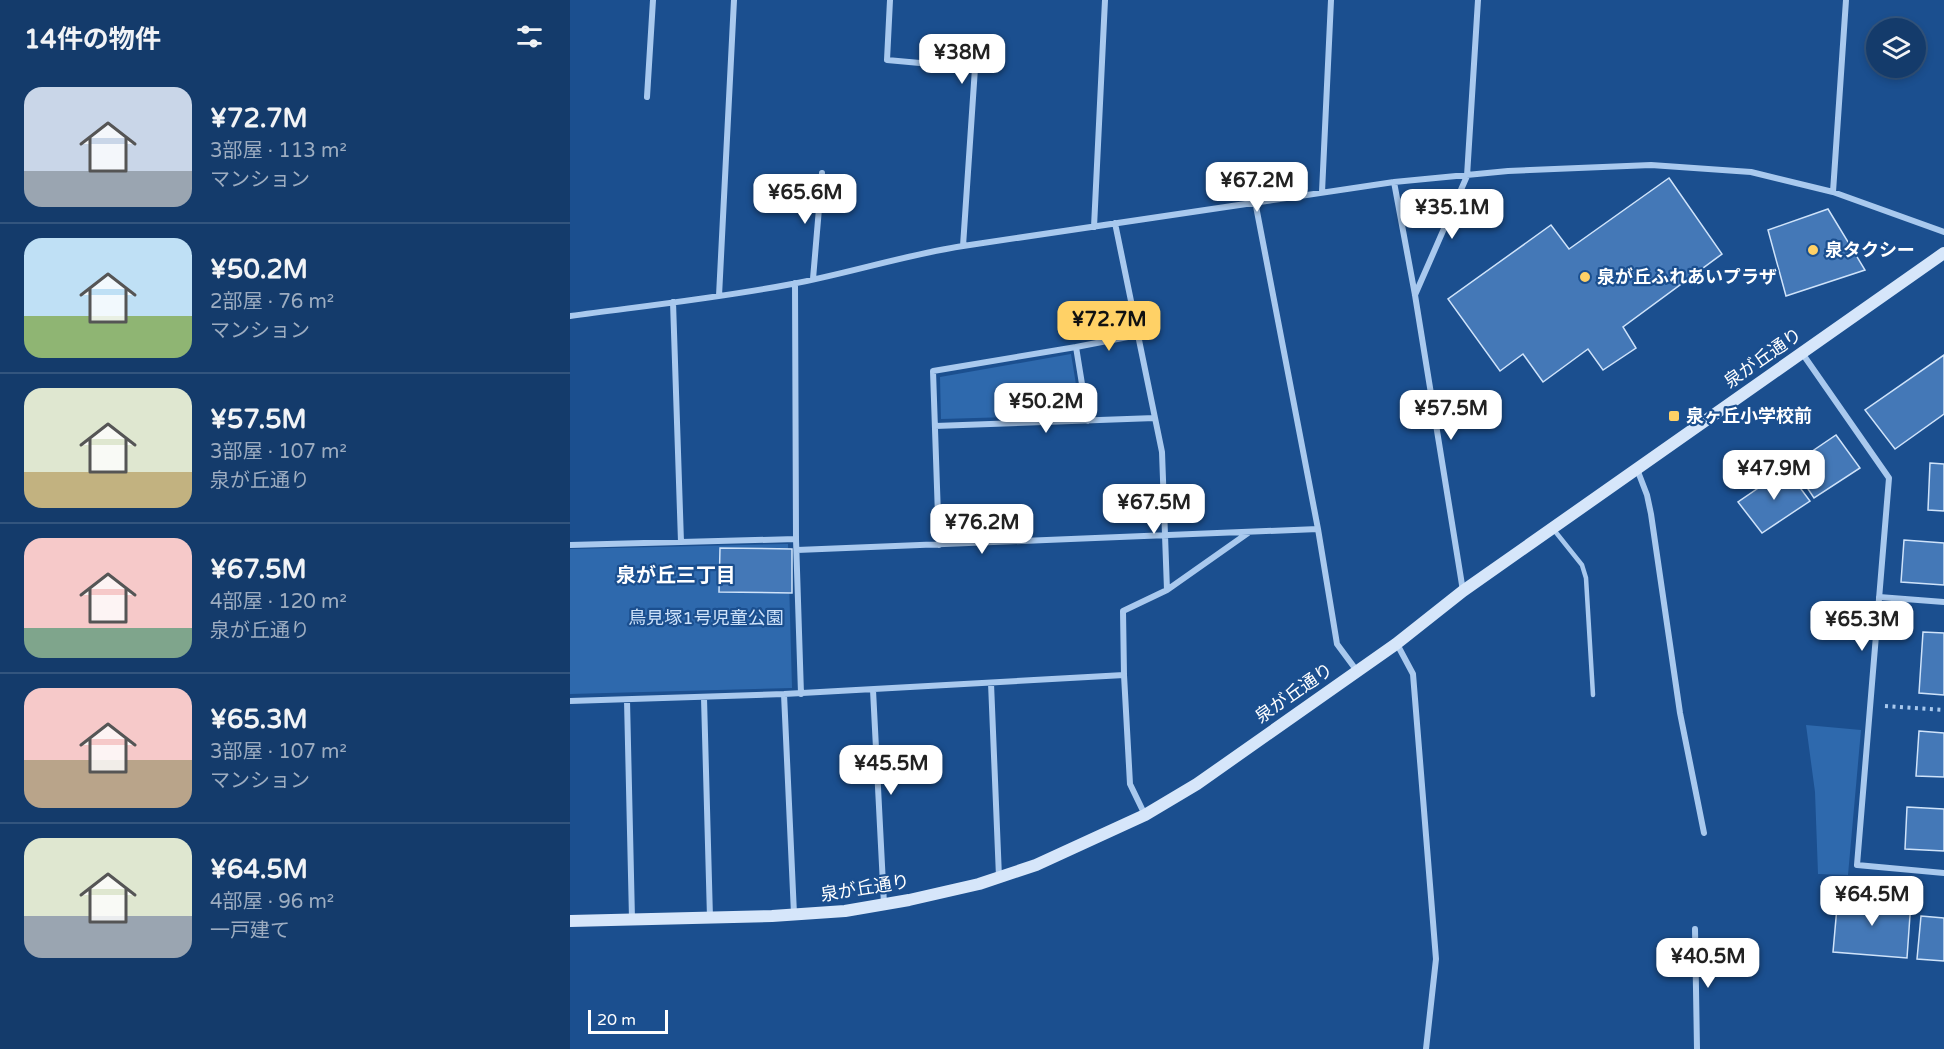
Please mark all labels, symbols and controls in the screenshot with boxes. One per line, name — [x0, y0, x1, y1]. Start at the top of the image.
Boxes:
map controls — [1866, 18, 1926, 78]
button: layers — [1866, 18, 1926, 78]
icon: filters — [513, 20, 546, 53]
text: 14件の物件 — [24, 24, 161, 55]
pin: ¥38M — [926, 34, 998, 85]
text: ¥38M — [933, 41, 991, 65]
text: ¥72.7M — [210, 103, 308, 134]
icon: home — [72, 111, 144, 183]
text: 3部屋 · 113 m² — [210, 139, 347, 163]
pin: ¥67.2M — [1208, 162, 1306, 213]
text: マンション — [210, 168, 310, 192]
text: ¥67.2M — [1220, 169, 1294, 193]
pin: ¥65.6M — [756, 174, 854, 225]
text: ¥65.6M — [767, 181, 843, 205]
pin: ¥35.1M — [1403, 189, 1501, 240]
text: ¥35.1M — [1414, 196, 1490, 220]
place label: 泉タクシー — [1825, 239, 1915, 261]
marker: 泉タクシー — [1806, 243, 1820, 257]
text: ¥50.2M — [210, 254, 308, 285]
icon: home — [72, 262, 144, 334]
place label: 泉が丘ふれあいプラザ — [1597, 266, 1777, 288]
marker: 泉が丘ふれあいプラザ — [1578, 270, 1592, 284]
text: 2部屋 · 76 m² — [210, 290, 334, 314]
pin: ¥72.7M — [1060, 301, 1158, 352]
text: ¥72.7M — [1071, 308, 1147, 332]
text: マンション — [210, 319, 310, 343]
street label: 泉が丘通り — [1720, 323, 1806, 393]
pin: ¥50.2M — [997, 383, 1095, 434]
text: ¥50.2M — [1008, 390, 1084, 414]
pin: ¥57.5M — [1402, 390, 1500, 441]
text: ¥57.5M — [1414, 397, 1488, 421]
text: ¥57.5M — [210, 404, 307, 435]
place label: 泉ヶ丘小学校前 — [1686, 405, 1812, 427]
marker: 泉ヶ丘小学校前 — [1667, 409, 1681, 423]
icon: home — [72, 412, 144, 484]
text: 3部屋 · 107 m² — [210, 440, 347, 464]
pin: ¥47.9M — [1725, 450, 1823, 501]
text: ¥47.9M — [1737, 457, 1811, 481]
text: 泉が丘通り — [210, 469, 310, 493]
pin: ¥67.5M — [1105, 484, 1203, 535]
text: ¥67.5M — [1117, 491, 1191, 515]
pin: ¥76.2M — [933, 504, 1031, 555]
text: ¥76.2M — [944, 511, 1020, 535]
text: ¥67.5M — [210, 554, 307, 585]
icon: home — [72, 562, 144, 634]
district label: 泉が丘三丁目 — [616, 564, 736, 588]
text: 4部屋 · 120 m² — [210, 590, 347, 614]
pin: ¥65.3M — [1813, 601, 1911, 652]
park label: 鳥見塚1号児童公園 — [628, 607, 784, 629]
text: ¥65.3M — [1824, 608, 1900, 632]
text: 泉が丘通り — [210, 619, 310, 643]
street label: 泉が丘通り — [1251, 658, 1337, 728]
text: ¥65.3M — [210, 704, 308, 735]
icon: home — [72, 712, 144, 784]
text: 3部屋 · 107 m² — [210, 740, 347, 764]
pin: ¥45.5M — [842, 745, 940, 796]
text: ¥45.5M — [853, 752, 929, 776]
text: マンション — [210, 769, 310, 793]
text: ¥64.5M — [210, 854, 308, 885]
icon: home — [72, 862, 144, 934]
street label: 泉が丘通り — [819, 870, 911, 906]
pin: ¥64.5M — [1823, 876, 1921, 927]
text: ¥64.5M — [1834, 883, 1910, 907]
text: 4部屋 · 96 m² — [210, 890, 334, 914]
text: 一戸建て — [210, 919, 290, 943]
pin: ¥40.5M — [1659, 938, 1757, 989]
text: ¥40.5M — [1670, 945, 1746, 969]
scale bar — [588, 1007, 668, 1034]
text: 20 m — [597, 1010, 636, 1030]

